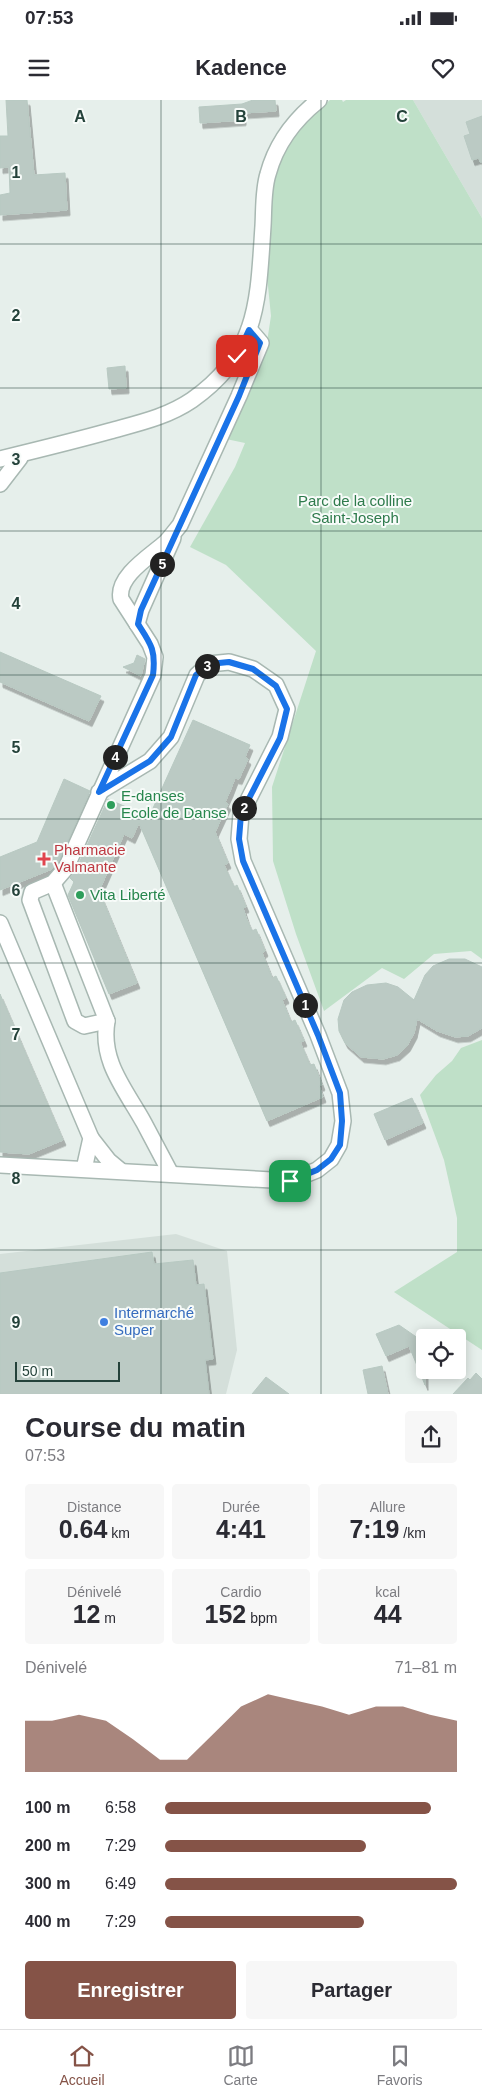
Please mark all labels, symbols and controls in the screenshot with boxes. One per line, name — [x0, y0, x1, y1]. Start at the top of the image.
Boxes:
text: 07:53 — [25, 7, 74, 28]
icon: menu — [25, 54, 53, 82]
icon: heart — [429, 54, 457, 82]
text: Kadence — [195, 55, 287, 80]
text: A — [74, 108, 86, 125]
text: B — [235, 108, 247, 125]
text: C — [396, 108, 408, 125]
text: 1 — [12, 164, 21, 181]
text: 2 — [12, 307, 21, 324]
pin — [216, 335, 258, 377]
icon: check — [223, 342, 251, 370]
text: 3 — [12, 451, 21, 468]
park label: Parc de la colline Saint-Joseph — [298, 492, 412, 526]
pin: 5 — [150, 552, 174, 576]
text: 5 — [159, 556, 166, 572]
text: 4 — [12, 595, 21, 612]
pin: 3 — [194, 654, 220, 678]
text: 3 — [204, 658, 211, 674]
text: 5 — [12, 739, 21, 756]
pin: 4 — [102, 744, 128, 770]
text: 4 — [112, 749, 119, 765]
place label: E-danses Ecole de Danse — [121, 787, 227, 821]
pin: 2 — [232, 796, 256, 820]
marker: E-danses Ecole de Danse — [105, 799, 117, 811]
text: 2 — [241, 800, 248, 816]
place label: Pharmacie Valmante — [54, 841, 126, 875]
marker: Pharmacie Valmante — [38, 853, 50, 865]
text: 6 — [12, 882, 21, 899]
place label: Vita Liberté — [90, 886, 166, 903]
marker: Vita Liberté — [74, 889, 86, 901]
pin: 1 — [292, 992, 318, 1018]
text: 1 — [302, 997, 309, 1013]
text: 7 — [12, 1026, 21, 1043]
pin — [269, 1160, 311, 1202]
icon: arrive — [276, 1167, 304, 1195]
text: 8 — [12, 1170, 21, 1187]
place label: Intermarché Super — [114, 1304, 194, 1338]
text: 9 — [12, 1314, 21, 1331]
marker: Intermarché Super — [98, 1316, 110, 1328]
map controls — [416, 1329, 466, 1379]
button: locate — [416, 1329, 466, 1379]
scale bar — [15, 1359, 120, 1382]
text: 50 m — [22, 1363, 53, 1379]
button: share — [405, 1411, 457, 1463]
text: Course du matin — [25, 1412, 246, 1443]
text: 07:53 — [25, 1447, 65, 1464]
text: Distance — [67, 1499, 122, 1515]
text: Durée — [222, 1499, 260, 1515]
text: Allure — [370, 1499, 406, 1515]
text: 0.64 — [59, 1515, 107, 1543]
text: 4:41 — [216, 1515, 266, 1543]
text: 7:19 — [349, 1515, 399, 1543]
text: km — [107, 1525, 130, 1541]
text: /km — [399, 1525, 426, 1541]
text: Dénivelé — [67, 1584, 122, 1600]
text: Cardio — [220, 1584, 262, 1600]
text: kcal — [375, 1584, 400, 1600]
text: 12 — [73, 1600, 100, 1628]
text: 152 — [205, 1600, 246, 1628]
text: 44 — [374, 1600, 402, 1628]
text: m — [100, 1610, 116, 1626]
text: bpm — [246, 1610, 277, 1626]
text: Dénivelé — [25, 1659, 87, 1676]
text: 71–81 m — [395, 1659, 457, 1676]
text: 100 m — [25, 1799, 70, 1816]
text: 6:58 — [105, 1799, 136, 1816]
text: 200 m — [25, 1837, 70, 1854]
text: 7:29 — [105, 1837, 136, 1854]
text: 300 m — [25, 1875, 70, 1892]
text: 6:49 — [105, 1875, 136, 1892]
text: 400 m — [25, 1913, 70, 1930]
text: 7:29 — [105, 1913, 136, 1930]
button: Enregistrer — [25, 1961, 236, 2019]
button: Partager — [246, 1961, 457, 2019]
tab: Accueil — [59, 2042, 105, 2088]
tab: Carte — [224, 2042, 258, 2088]
tab: Favoris — [377, 2042, 423, 2088]

